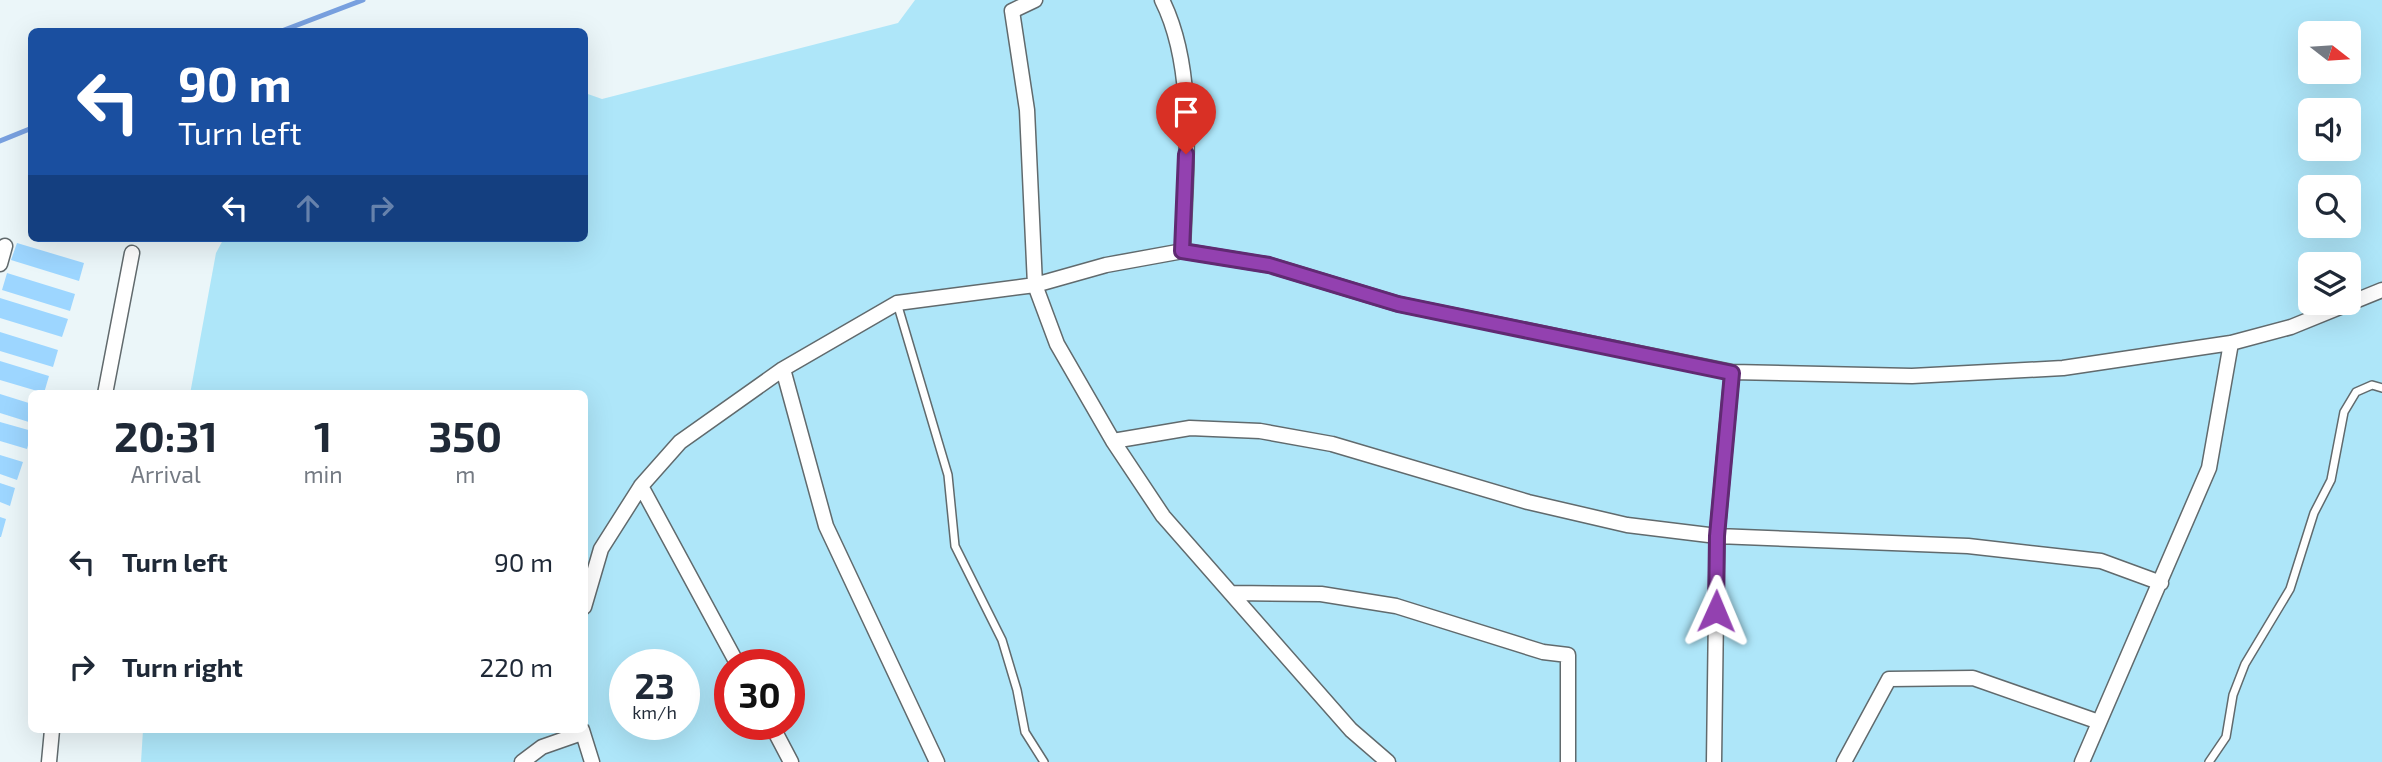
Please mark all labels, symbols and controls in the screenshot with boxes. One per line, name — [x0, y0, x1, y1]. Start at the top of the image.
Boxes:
north arrow — [2298, 21, 2361, 84]
map controls — [2298, 21, 2361, 315]
text: 90 m — [178, 53, 292, 112]
icon: left — [63, 56, 154, 147]
pin — [1156, 82, 1216, 154]
icon: arrive — [1167, 93, 1205, 131]
button: sound — [2298, 98, 2361, 161]
text: Turn left — [178, 113, 302, 151]
button: search — [2298, 175, 2361, 238]
icon: left — [216, 189, 254, 227]
icon: ahead — [289, 189, 327, 227]
icon: right — [362, 189, 400, 227]
button: layers — [2298, 252, 2361, 315]
text: 20:31 — [114, 410, 218, 460]
text: 1 — [314, 410, 332, 460]
text: 350 — [429, 410, 502, 460]
text: Arrival — [131, 460, 201, 488]
text: min — [303, 460, 343, 488]
text: m — [455, 460, 475, 488]
icon: left — [63, 543, 101, 581]
text: Turn left — [122, 546, 228, 577]
text: 90 m — [494, 546, 553, 577]
position arrow — [1679, 574, 1753, 648]
icon: right — [63, 648, 101, 686]
speed limit sign: 30 — [714, 649, 805, 740]
text: Turn right — [122, 651, 243, 682]
text: 220 m — [480, 651, 553, 682]
text: 23 — [634, 664, 675, 706]
text: km/h — [632, 701, 677, 723]

